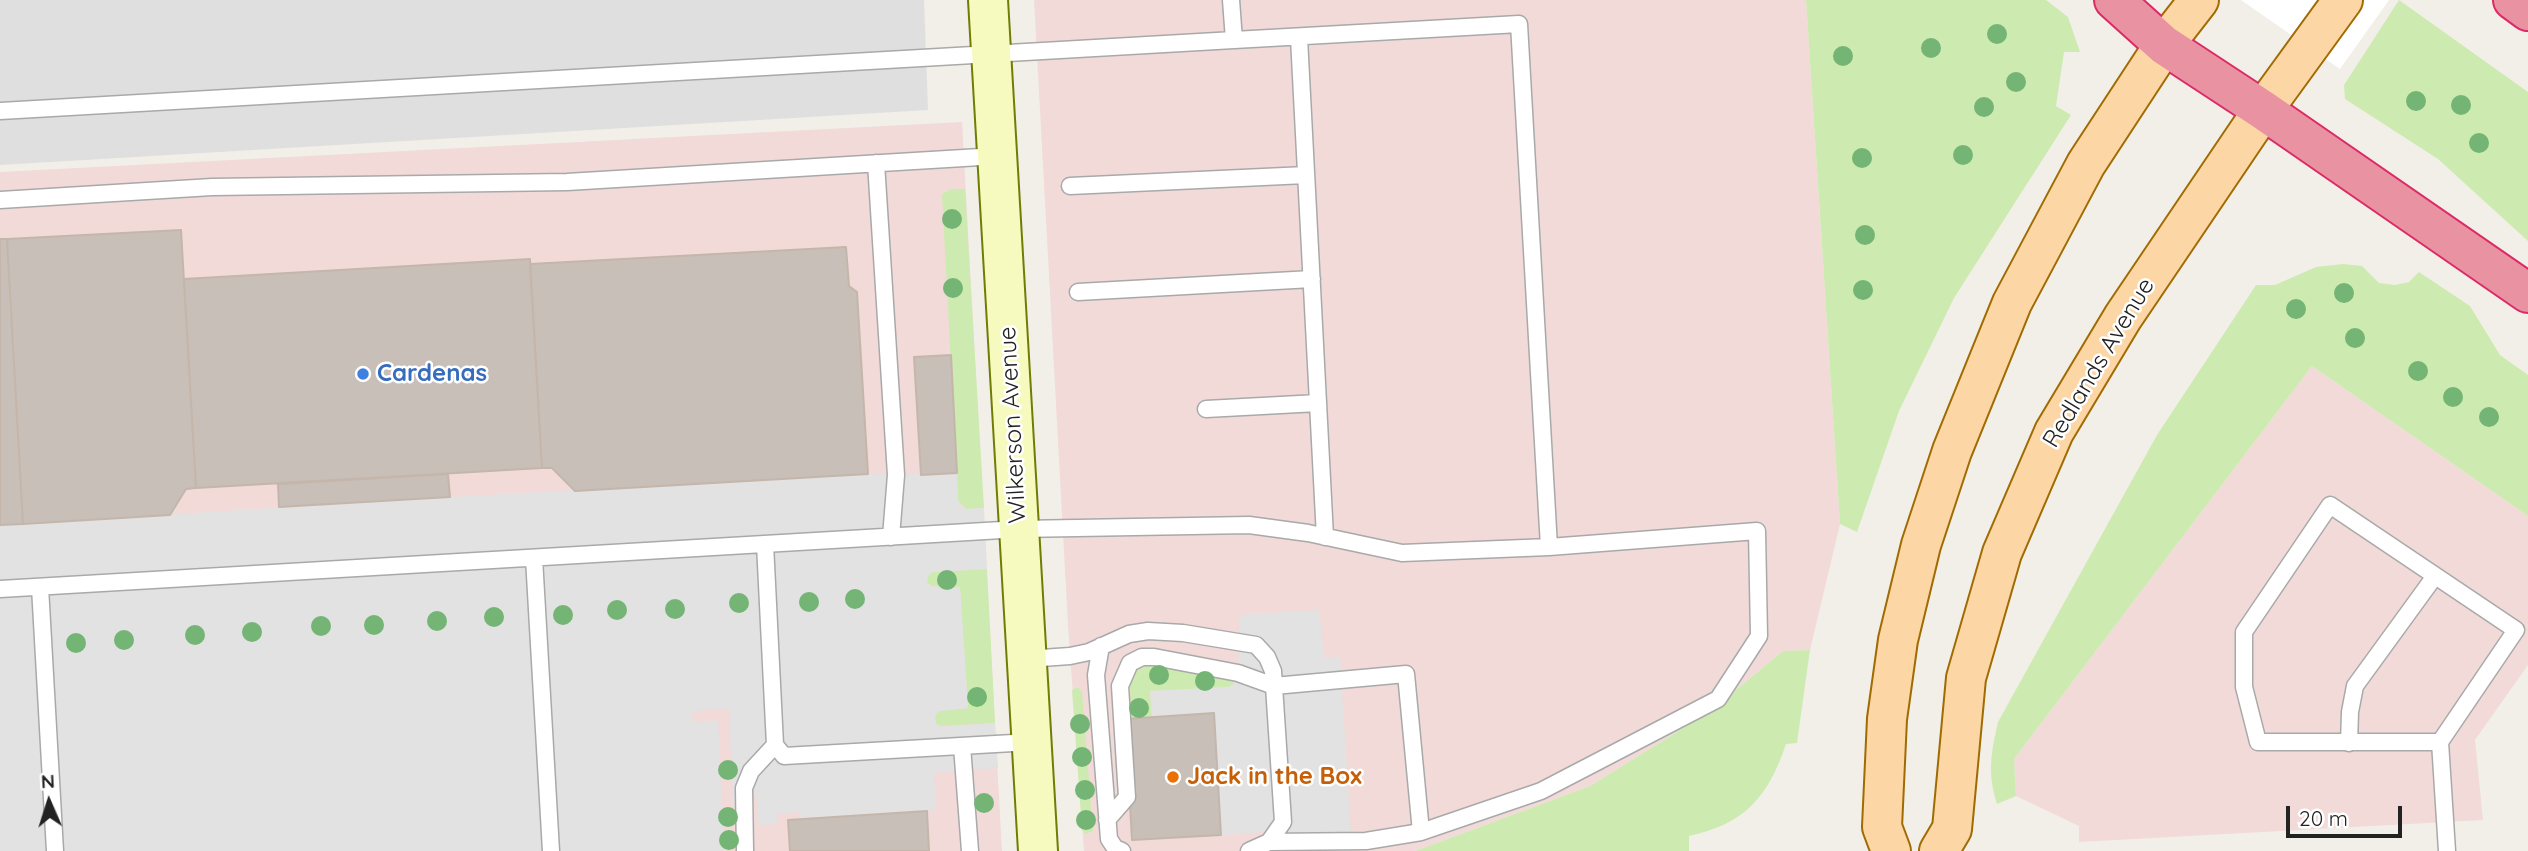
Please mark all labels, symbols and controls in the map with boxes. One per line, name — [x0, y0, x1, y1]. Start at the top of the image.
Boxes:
street label: Redlands Avenue — [2037, 273, 2161, 453]
street label: Wilkerson Avenue — [993, 326, 1033, 524]
place label: Cardenas — [377, 360, 487, 388]
marker: Cardenas — [355, 366, 371, 382]
place label: Jack in the Box — [1187, 763, 1362, 791]
north arrow — [14, 767, 84, 837]
text: N — [40, 769, 56, 793]
marker: Jack in the Box — [1165, 769, 1181, 785]
scale bar — [2290, 792, 2406, 836]
text: 20 m — [2299, 805, 2348, 831]

